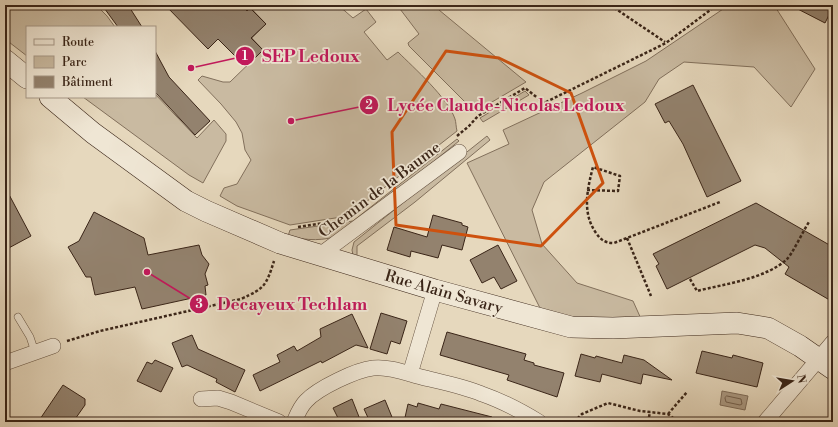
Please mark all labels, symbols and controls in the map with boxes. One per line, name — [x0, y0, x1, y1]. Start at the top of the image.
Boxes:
legend — [26, 26, 156, 98]
text: Route — [62, 35, 94, 50]
callout: SEP Ledoux — [235, 41, 368, 70]
text: SEP Ledoux — [262, 46, 360, 68]
text: 1 — [242, 49, 248, 64]
text: Parc — [62, 55, 87, 70]
text: Bâtiment — [61, 75, 113, 90]
callout: Lycée Claude-Nicolas Ledoux — [359, 91, 632, 120]
text: Lycée Claude-Nicolas Ledoux — [387, 95, 625, 117]
text: 2 — [365, 98, 373, 113]
street label: Chemin de la Baume — [315, 137, 445, 242]
street label: Rue Alain Savary — [382, 266, 505, 318]
callout: Decayeux Techlam — [189, 289, 375, 318]
text: Decayeux Techlam — [217, 294, 368, 316]
text: 3 — [195, 297, 203, 312]
north arrow — [772, 361, 812, 401]
text: N — [793, 373, 809, 385]

